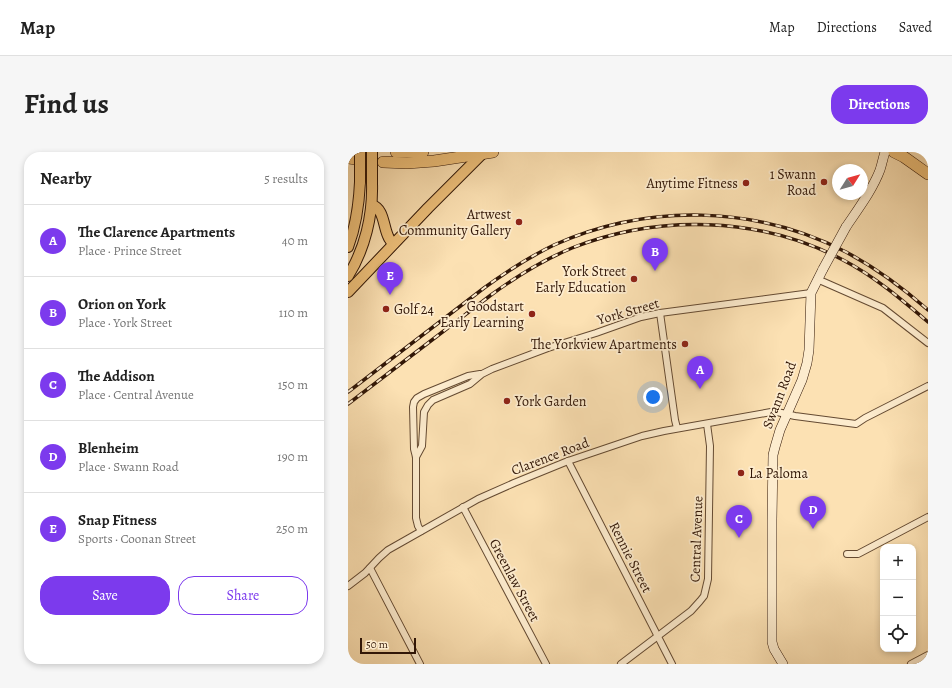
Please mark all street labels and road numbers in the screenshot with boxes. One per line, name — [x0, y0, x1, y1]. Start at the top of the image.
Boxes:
street label: York Street — [594, 293, 662, 330]
street label: Swann Road — [758, 358, 801, 432]
street label: Clarence Road — [509, 433, 592, 480]
street label: Central Avenue — [685, 495, 708, 583]
street label: Rennie Street — [605, 519, 657, 596]
street label: Greenlaw Street — [485, 535, 545, 625]

